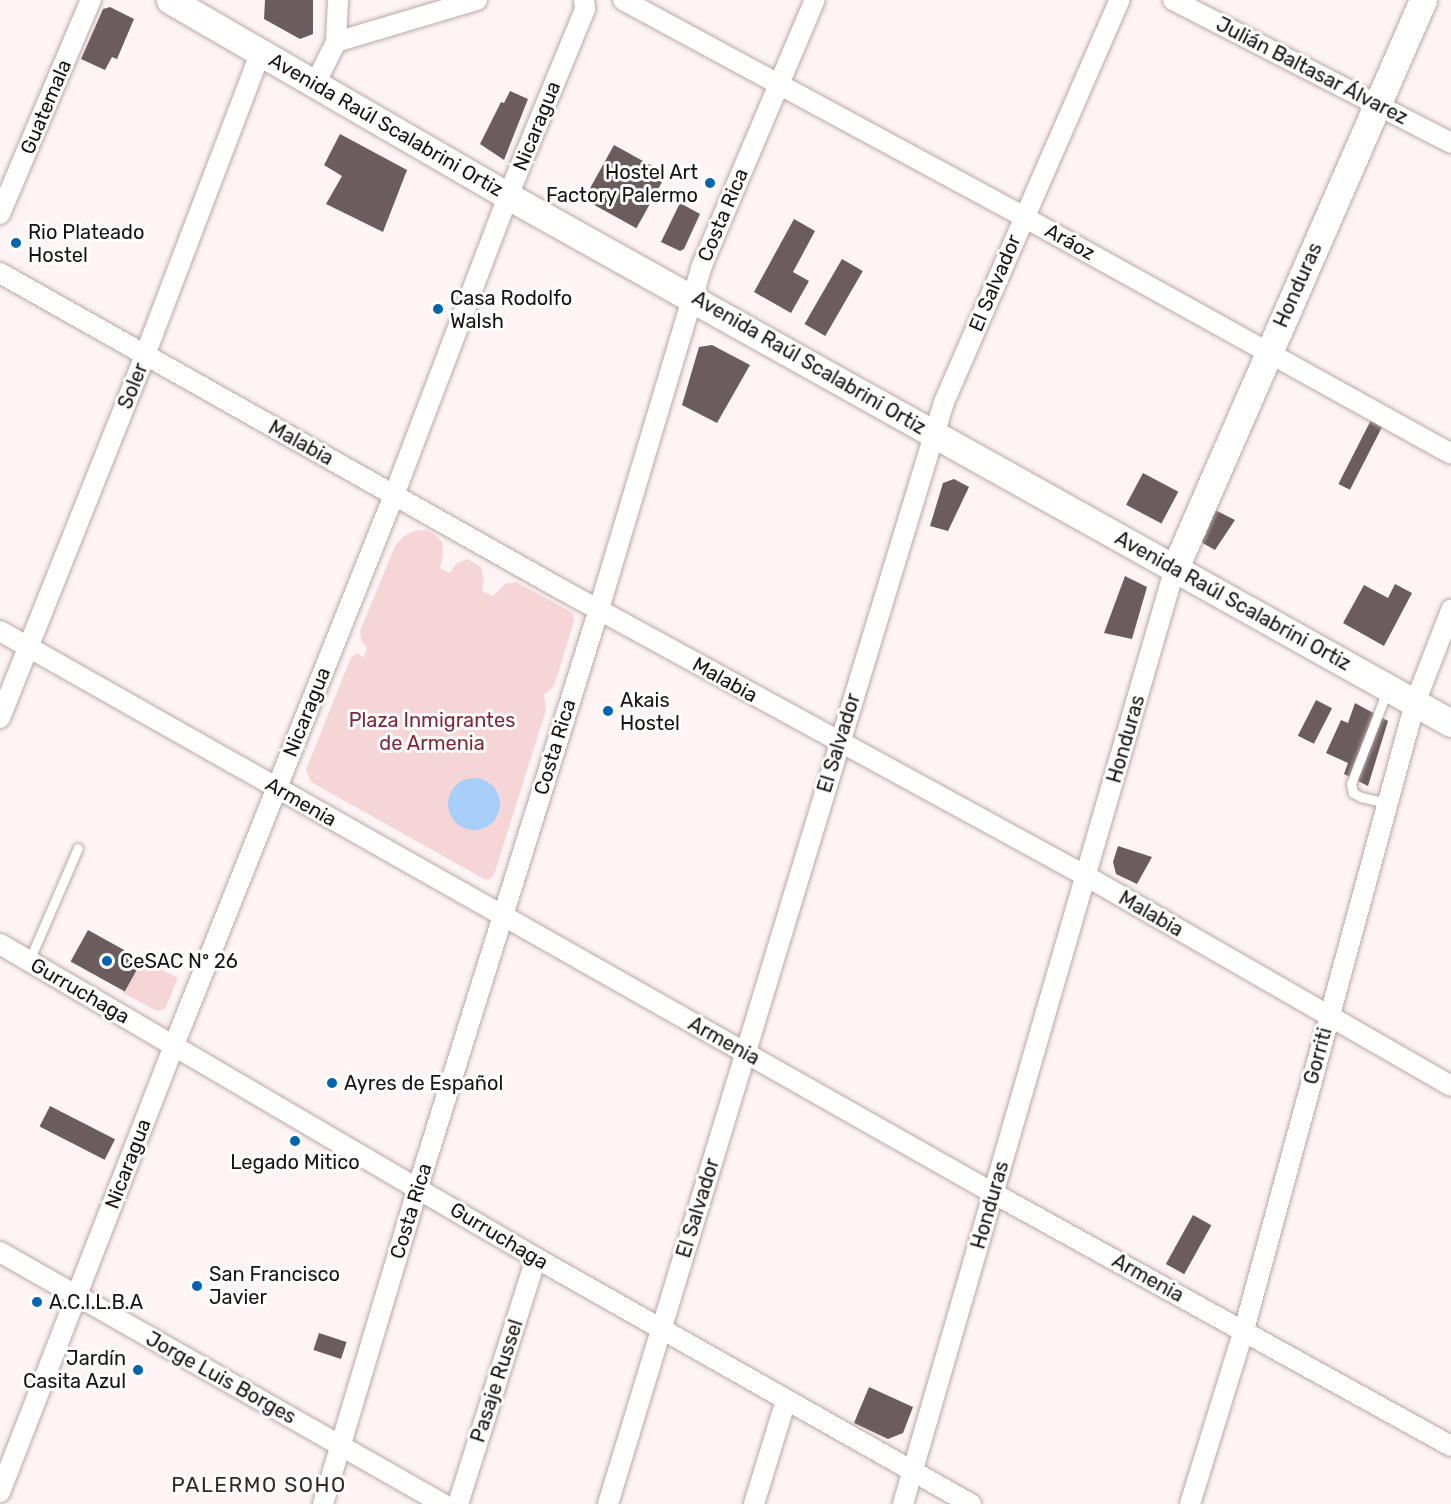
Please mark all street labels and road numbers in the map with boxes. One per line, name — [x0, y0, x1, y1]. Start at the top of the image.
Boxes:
street label: Julián Baltasar Álvarez — [1212, 12, 1412, 130]
street label: Avenida Raúl Scalabrini Ortiz — [265, 48, 507, 202]
street label: Guatemala — [15, 56, 77, 158]
street label: Nicaragua — [508, 78, 566, 174]
street label: Costa Rica — [693, 165, 753, 265]
street label: Aráoz — [1041, 219, 1099, 265]
street label: El Salvador — [964, 231, 1026, 335]
street label: Honduras — [1269, 239, 1327, 331]
street label: Avenida Raúl Scalabrini Ortiz — [688, 286, 930, 440]
street label: Soler — [113, 359, 153, 413]
street label: Malabia — [264, 415, 338, 471]
street label: Avenida Raúl Scalabrini Ortiz — [1111, 526, 1355, 676]
street label: Malabia — [688, 652, 762, 708]
street label: Nicaragua — [278, 664, 336, 760]
street label: El Salvador — [812, 690, 866, 796]
street label: Honduras — [1102, 692, 1150, 786]
street label: Costa Rica — [529, 696, 581, 798]
street label: Armenia — [261, 772, 341, 832]
street label: Malabia — [1114, 886, 1188, 942]
street label: Gurruchaga — [26, 953, 134, 1029]
street label: Armenia — [684, 1012, 764, 1070]
street label: Gorriti — [1299, 1025, 1337, 1087]
street label: Nicaragua — [100, 1116, 156, 1212]
street label: El Salvador — [671, 1155, 725, 1261]
street label: Honduras — [966, 1158, 1014, 1252]
street label: Costa Rica — [385, 1160, 437, 1262]
street label: Gurruchaga — [446, 1197, 552, 1275]
street label: Armenia — [1108, 1249, 1188, 1307]
street label: Pasaje Russel — [466, 1316, 528, 1446]
street label: Jorge Luis Borges — [142, 1327, 300, 1429]

